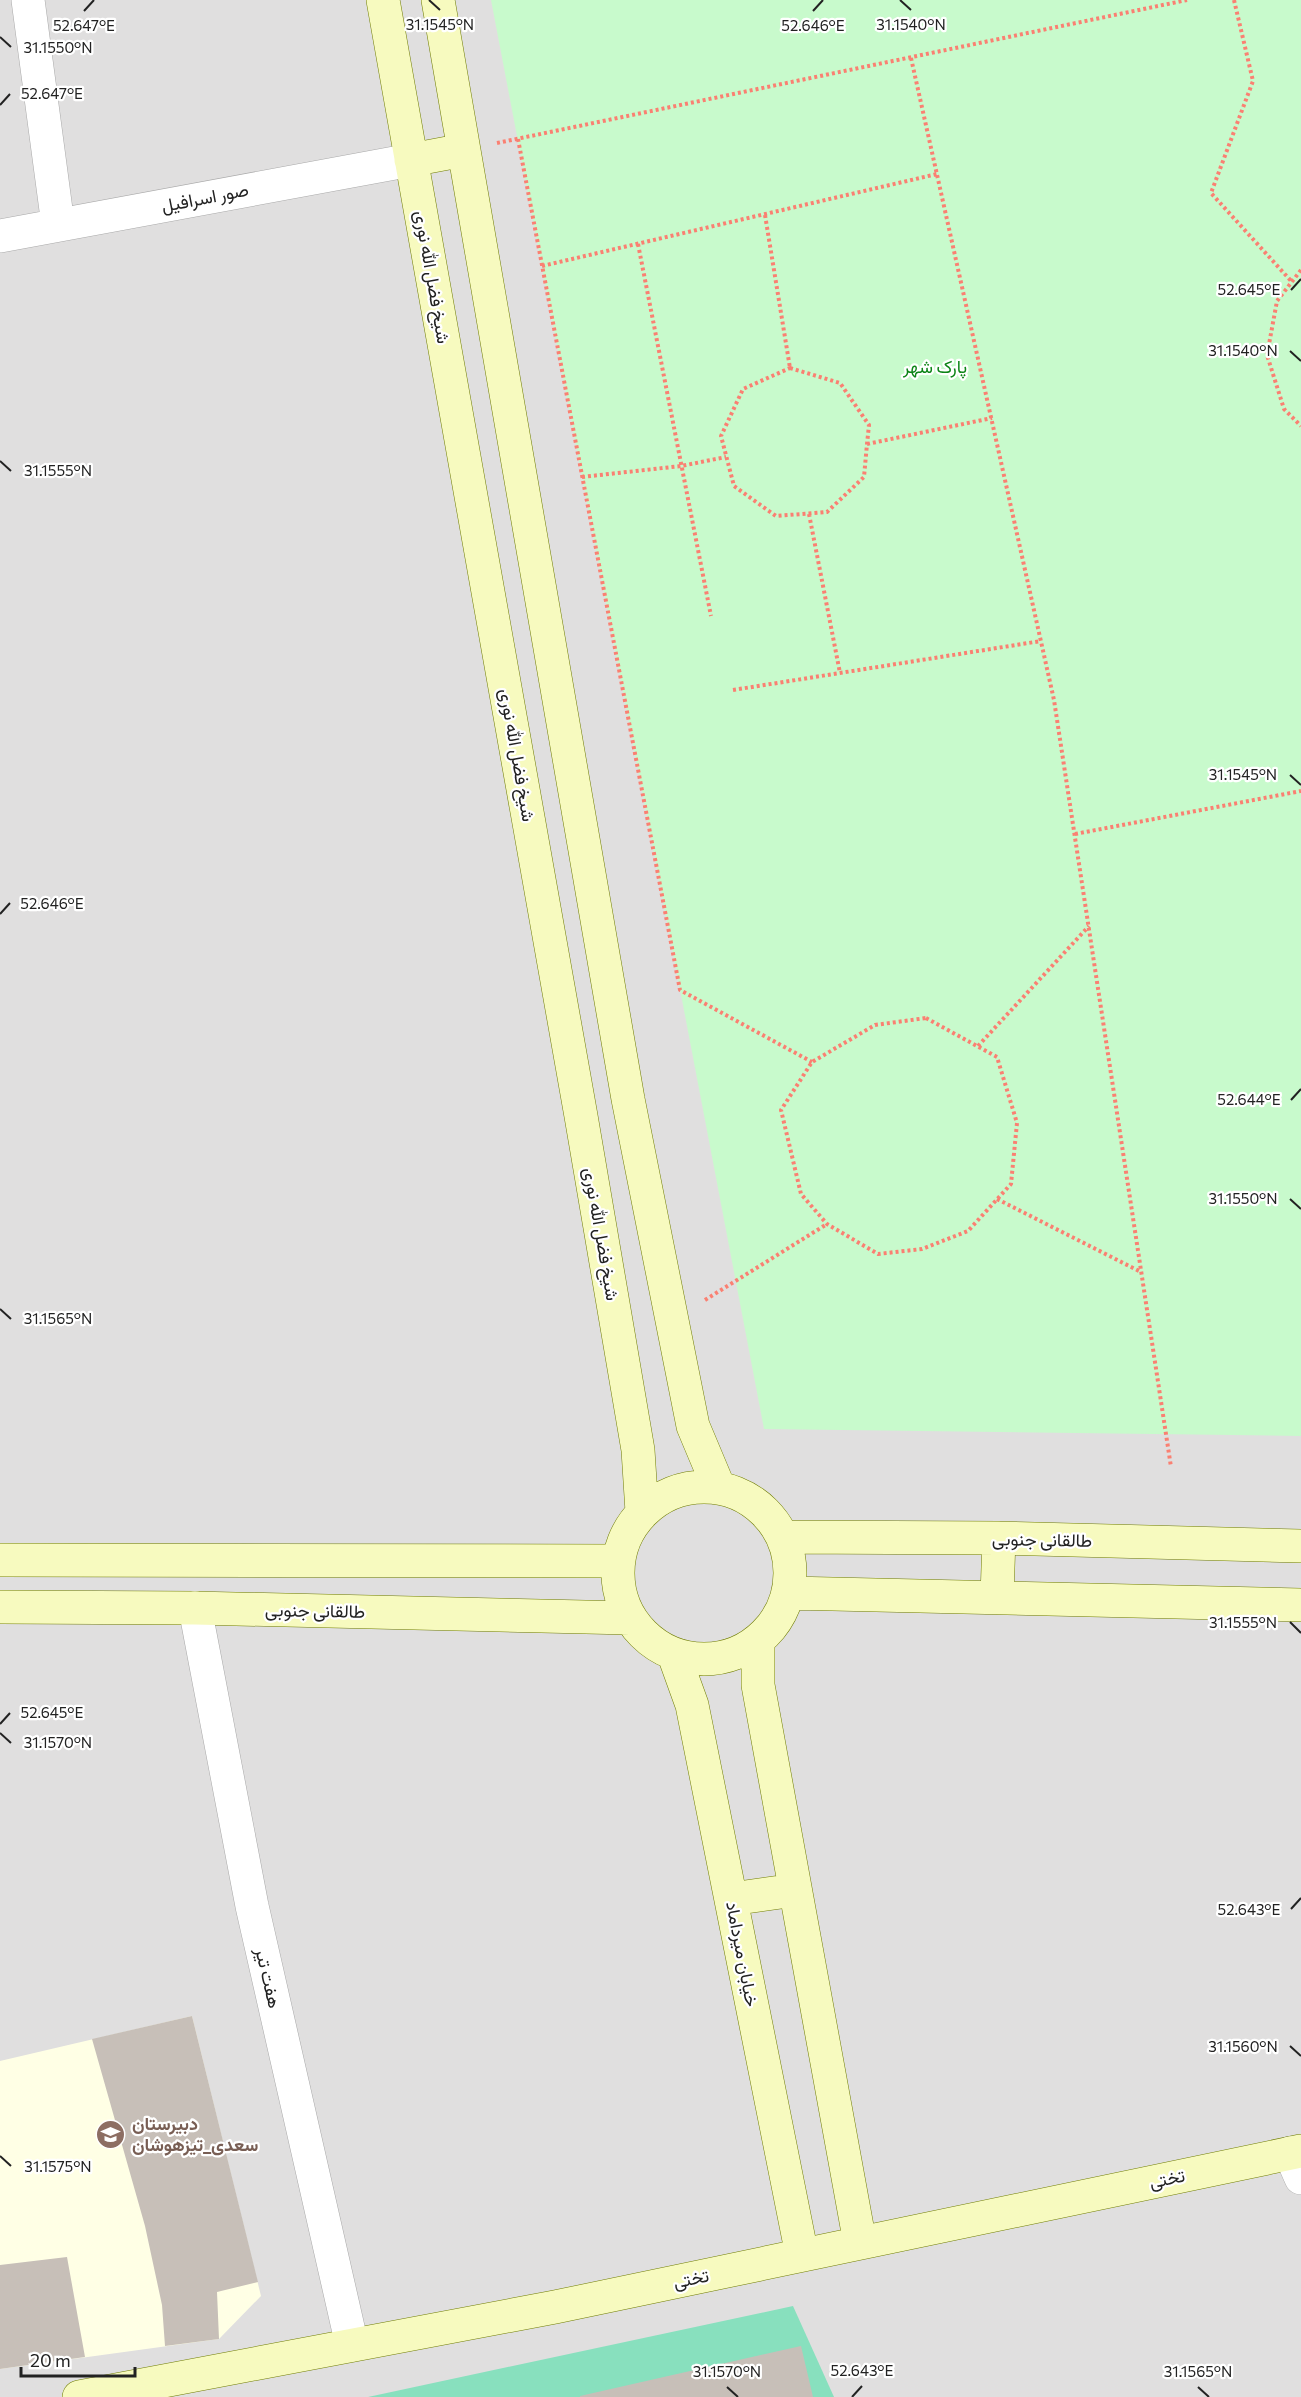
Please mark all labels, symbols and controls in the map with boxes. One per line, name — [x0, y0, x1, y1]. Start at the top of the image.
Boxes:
text: 31.1545°N — [406, 15, 474, 33]
text: 31.1540°N — [876, 15, 946, 33]
text: 52.647°E — [53, 16, 115, 34]
text: 52.646°E — [781, 16, 845, 34]
text: 31.1550°N — [23, 38, 93, 56]
text: 52.647°E — [21, 84, 83, 102]
street label: صور اسرافیل — [159, 178, 250, 217]
street label: شیخ فضل الله نوری — [408, 209, 456, 345]
text: 52.645°E — [1218, 280, 1281, 298]
text: 31.1540°N — [1208, 341, 1278, 359]
park label: پارک شهر — [902, 355, 967, 379]
text: 31.1555°N — [24, 461, 92, 479]
street label: شیخ فضل الله نوری — [493, 687, 541, 823]
text: 31.1545°N — [1209, 765, 1277, 783]
text: 52.646°E — [20, 894, 84, 912]
text: 52.644°E — [1217, 1090, 1281, 1108]
street label: شیخ فضل الله نوری — [577, 1166, 625, 1302]
text: 31.1550°N — [1208, 1189, 1278, 1207]
text: 31.1565°N — [24, 1309, 92, 1327]
street label: طالقانی جنوبی — [992, 1527, 1092, 1552]
street label: طالقانی جنوبی — [265, 1598, 365, 1623]
text: 31.1555°N — [1209, 1613, 1277, 1631]
text: 52.645°E — [21, 1703, 84, 1721]
text: 31.1570°N — [24, 1733, 92, 1751]
street label: خیابان میرداماد — [721, 1899, 764, 2009]
text: 52.643°E — [1218, 1900, 1280, 1918]
street label: هفت تیر — [250, 1944, 287, 2010]
text: 31.1560°N — [1208, 2037, 1278, 2055]
place label: دبیرستان سعدی_تیزهوشان — [132, 2112, 258, 2156]
school or university icon: دبیرستان سعدی_تیزهوشان — [95, 2118, 127, 2150]
text: 31.1575°N — [24, 2157, 92, 2175]
street label: تختی — [1147, 2164, 1187, 2193]
street label: تختی — [671, 2264, 711, 2293]
scale bar — [21, 2340, 135, 2378]
text: 20 m — [30, 2349, 71, 2371]
text: 52.643°E — [831, 2361, 893, 2379]
text: 31.1570°N — [693, 2362, 761, 2380]
text: 31.1565°N — [1164, 2362, 1232, 2380]

